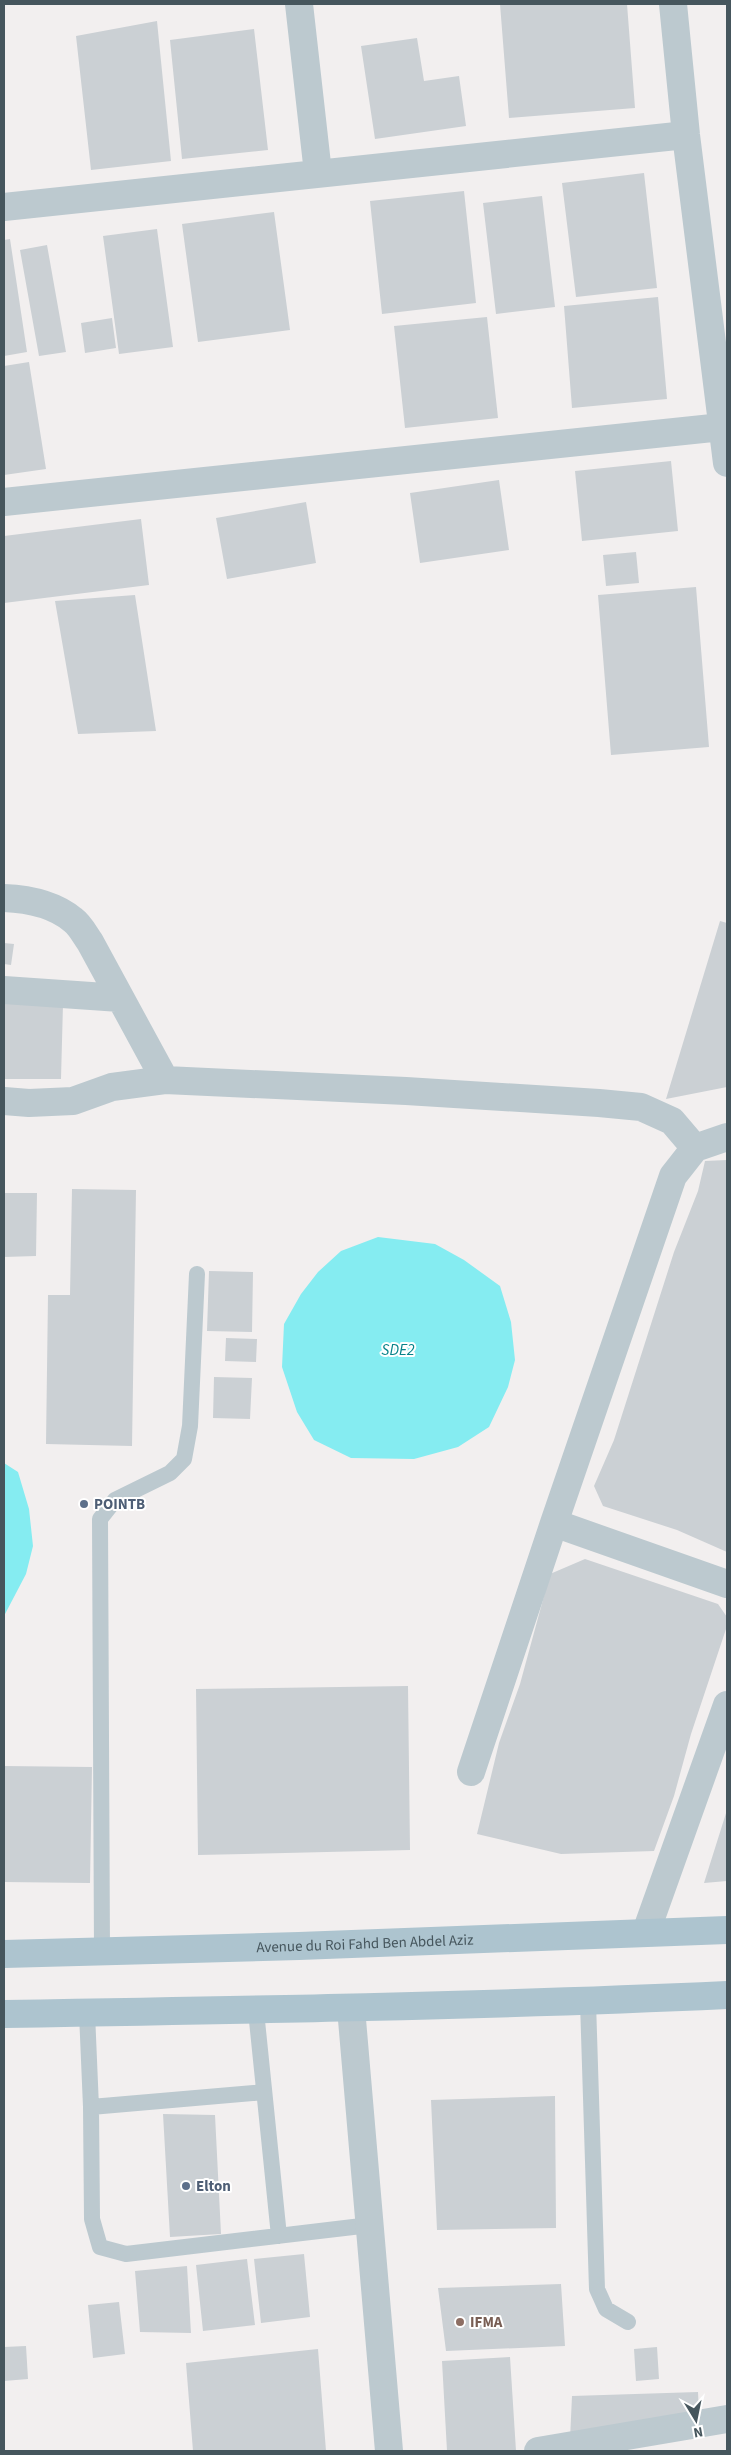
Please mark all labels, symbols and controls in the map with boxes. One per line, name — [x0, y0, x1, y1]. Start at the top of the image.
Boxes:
water label: SDE2 — [381, 1339, 415, 1361]
place label: POINTB — [94, 1494, 145, 1515]
marker: POINTB — [78, 1498, 90, 1510]
street label: Avenue du Roi Fahd Ben Abdel Aziz — [256, 1929, 474, 1958]
place label: Elton — [196, 2176, 231, 2197]
marker: Elton — [180, 2180, 192, 2192]
place label: IFMA — [470, 2312, 503, 2333]
marker: IFMA — [454, 2316, 466, 2328]
north arrow — [671, 2395, 721, 2445]
text: N — [692, 2421, 704, 2442]

